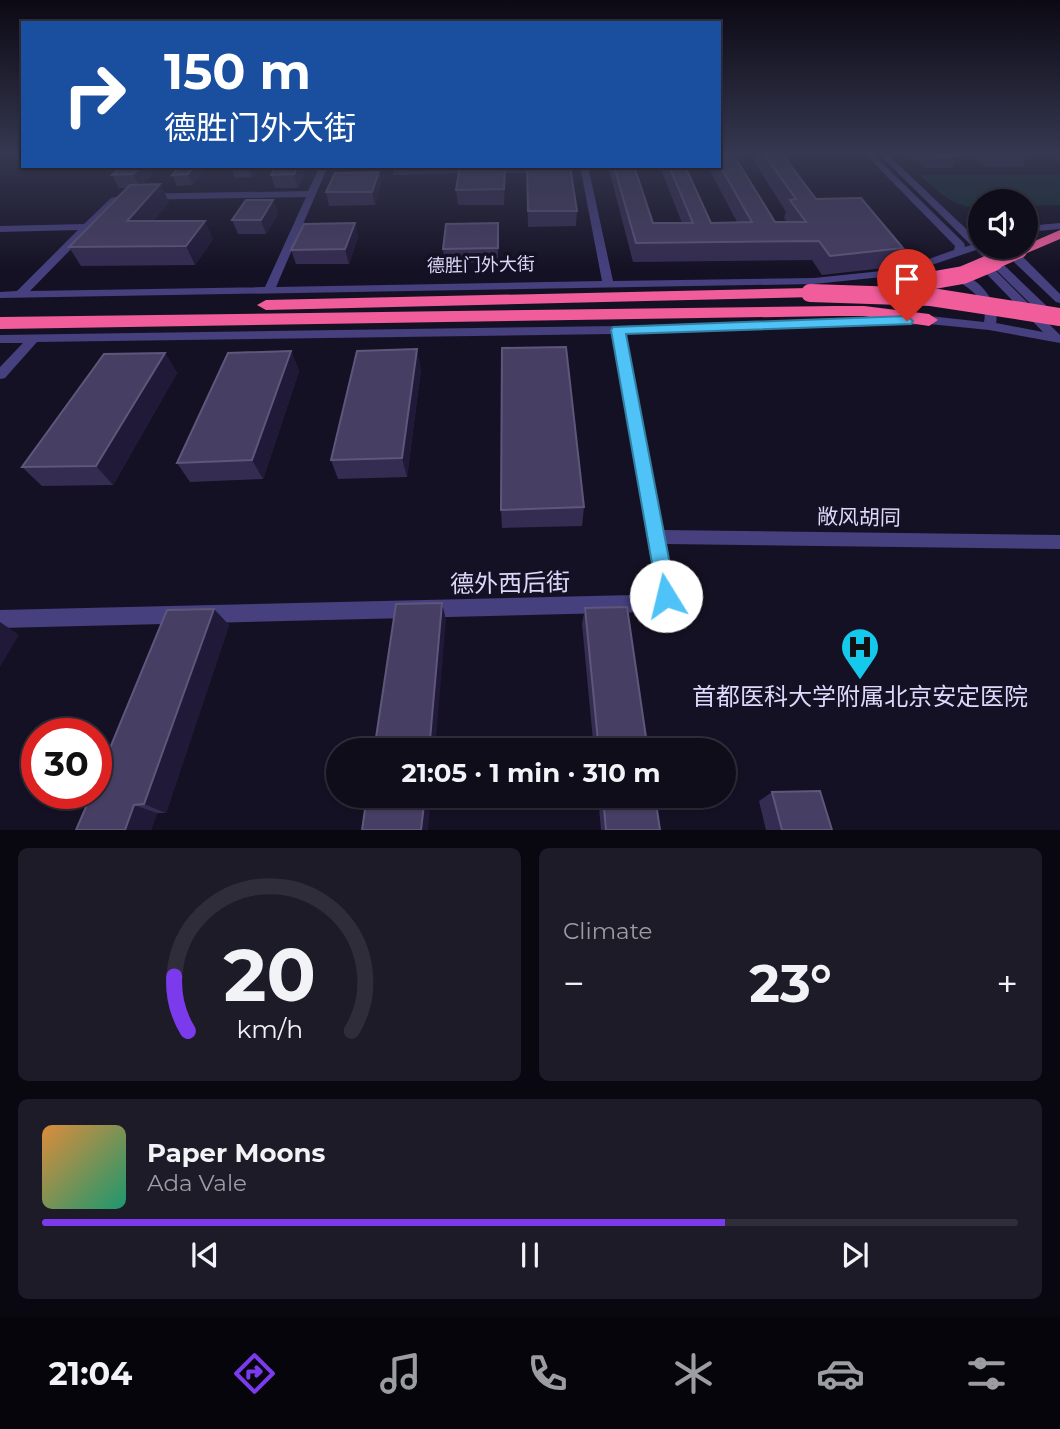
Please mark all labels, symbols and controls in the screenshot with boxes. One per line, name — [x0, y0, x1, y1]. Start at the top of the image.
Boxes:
text: 150 m — [164, 42, 311, 101]
icon: right — [49, 49, 140, 140]
text: 德胜门外大街 — [164, 108, 356, 147]
map controls — [968, 189, 1038, 259]
button: sound — [968, 189, 1038, 259]
pin — [877, 249, 937, 321]
street label: 德胜门外大街 — [427, 253, 535, 277]
icon: arrive — [888, 260, 926, 298]
street label: 敞风胡同 — [817, 504, 901, 530]
position arrow — [629, 559, 703, 633]
street label: 德外西后街 — [450, 567, 570, 599]
hospital icon: 首都医科大学附属北京安定医院 — [839, 626, 881, 681]
place label: 首都医科大学附属北京安定医院 — [692, 682, 1028, 711]
speed limit sign: 30 — [21, 718, 112, 809]
text: 21:05 · 1 min · 310 m — [401, 757, 661, 789]
text: Climate — [563, 917, 652, 945]
text: 20 — [223, 931, 316, 1019]
text: 23° — [749, 952, 832, 1015]
text: − — [563, 960, 585, 1007]
text: + — [996, 960, 1018, 1007]
text: km/h — [236, 1013, 303, 1043]
text: Paper Moons — [147, 1137, 325, 1169]
text: Ada Vale — [147, 1169, 247, 1197]
icon: previous — [186, 1236, 224, 1274]
icon: pause — [511, 1236, 549, 1274]
icon: next — [836, 1236, 874, 1274]
icon: directions — [230, 1349, 279, 1398]
icon: music — [376, 1349, 425, 1398]
icon: phone — [523, 1349, 572, 1398]
icon: climate — [669, 1349, 718, 1398]
icon: car — [816, 1349, 865, 1398]
icon: filters — [962, 1349, 1011, 1398]
text: 21:04 — [49, 1354, 132, 1393]

